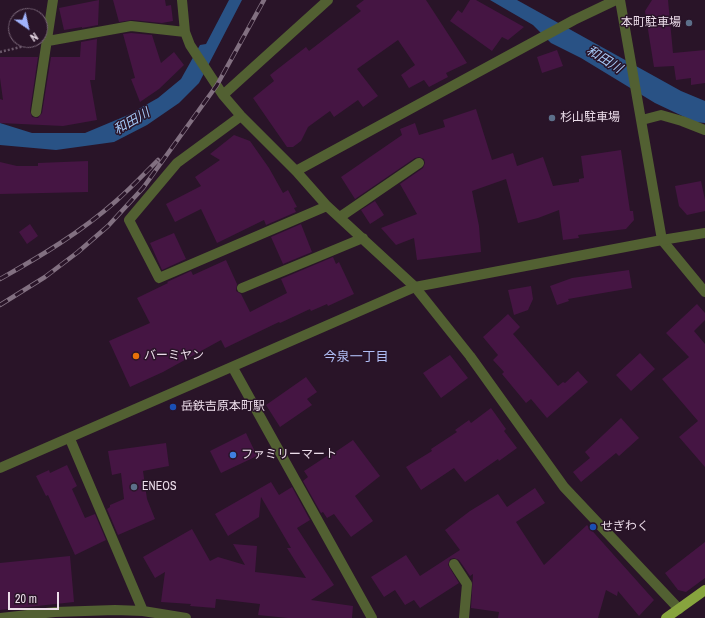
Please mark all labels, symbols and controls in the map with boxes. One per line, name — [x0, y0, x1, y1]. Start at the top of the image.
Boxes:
north arrow — [8, 8, 48, 48]
place label: 本町駐車場 — [621, 16, 681, 30]
marker: 本町駐車場 — [684, 18, 694, 28]
text: N — [28, 29, 41, 45]
water label: 和田川 — [583, 43, 625, 77]
water label: 和田川 — [111, 105, 153, 139]
place label: 杉山駐車場 — [560, 111, 620, 125]
marker: 杉山駐車場 — [547, 113, 557, 123]
place label: バーミヤン — [144, 349, 204, 363]
district label: 今泉一丁目 — [324, 350, 388, 366]
marker: バーミヤン — [131, 351, 141, 361]
place label: 岳鉄吉原本町駅 — [181, 400, 265, 414]
marker: 岳鉄吉原本町駅 — [168, 402, 178, 412]
place label: ファミリーマート — [241, 448, 337, 462]
marker: ファミリーマート — [228, 450, 238, 460]
place label: ENEOS — [142, 480, 176, 494]
marker: ENEOS — [129, 482, 139, 492]
place label: せぎわく — [601, 520, 649, 534]
marker: せぎわく — [588, 522, 598, 532]
scale bar — [10, 584, 61, 610]
text: 20 m — [15, 591, 37, 607]

